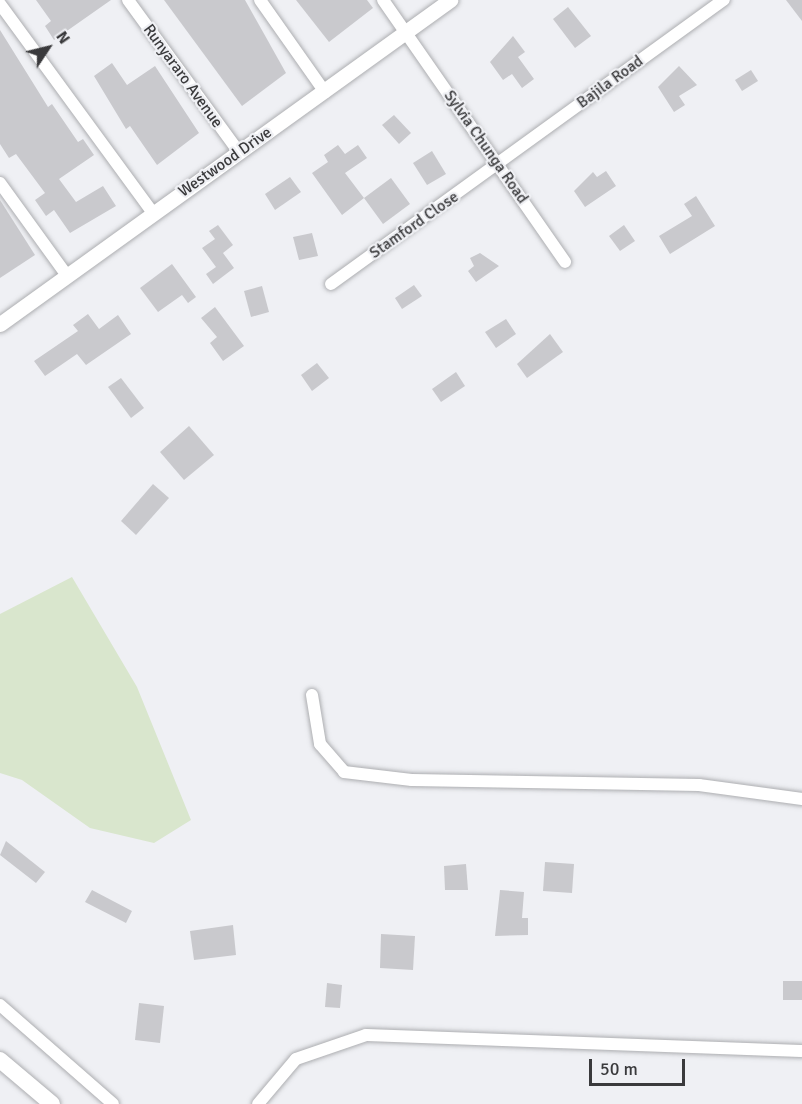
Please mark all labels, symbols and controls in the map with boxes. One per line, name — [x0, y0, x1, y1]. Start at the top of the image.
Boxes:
north arrow — [18, 18, 78, 78]
street label: Runyararo Avenue — [139, 21, 227, 131]
text: N — [51, 27, 74, 48]
street label: Bajila Road — [573, 52, 647, 112]
street label: Sylvia Chunga Road — [440, 87, 532, 207]
street label: Westwood Drive — [175, 123, 275, 201]
street label: Stamford Close — [366, 187, 462, 263]
scale bar — [592, 1047, 688, 1085]
text: 50 m — [600, 1058, 638, 1080]

